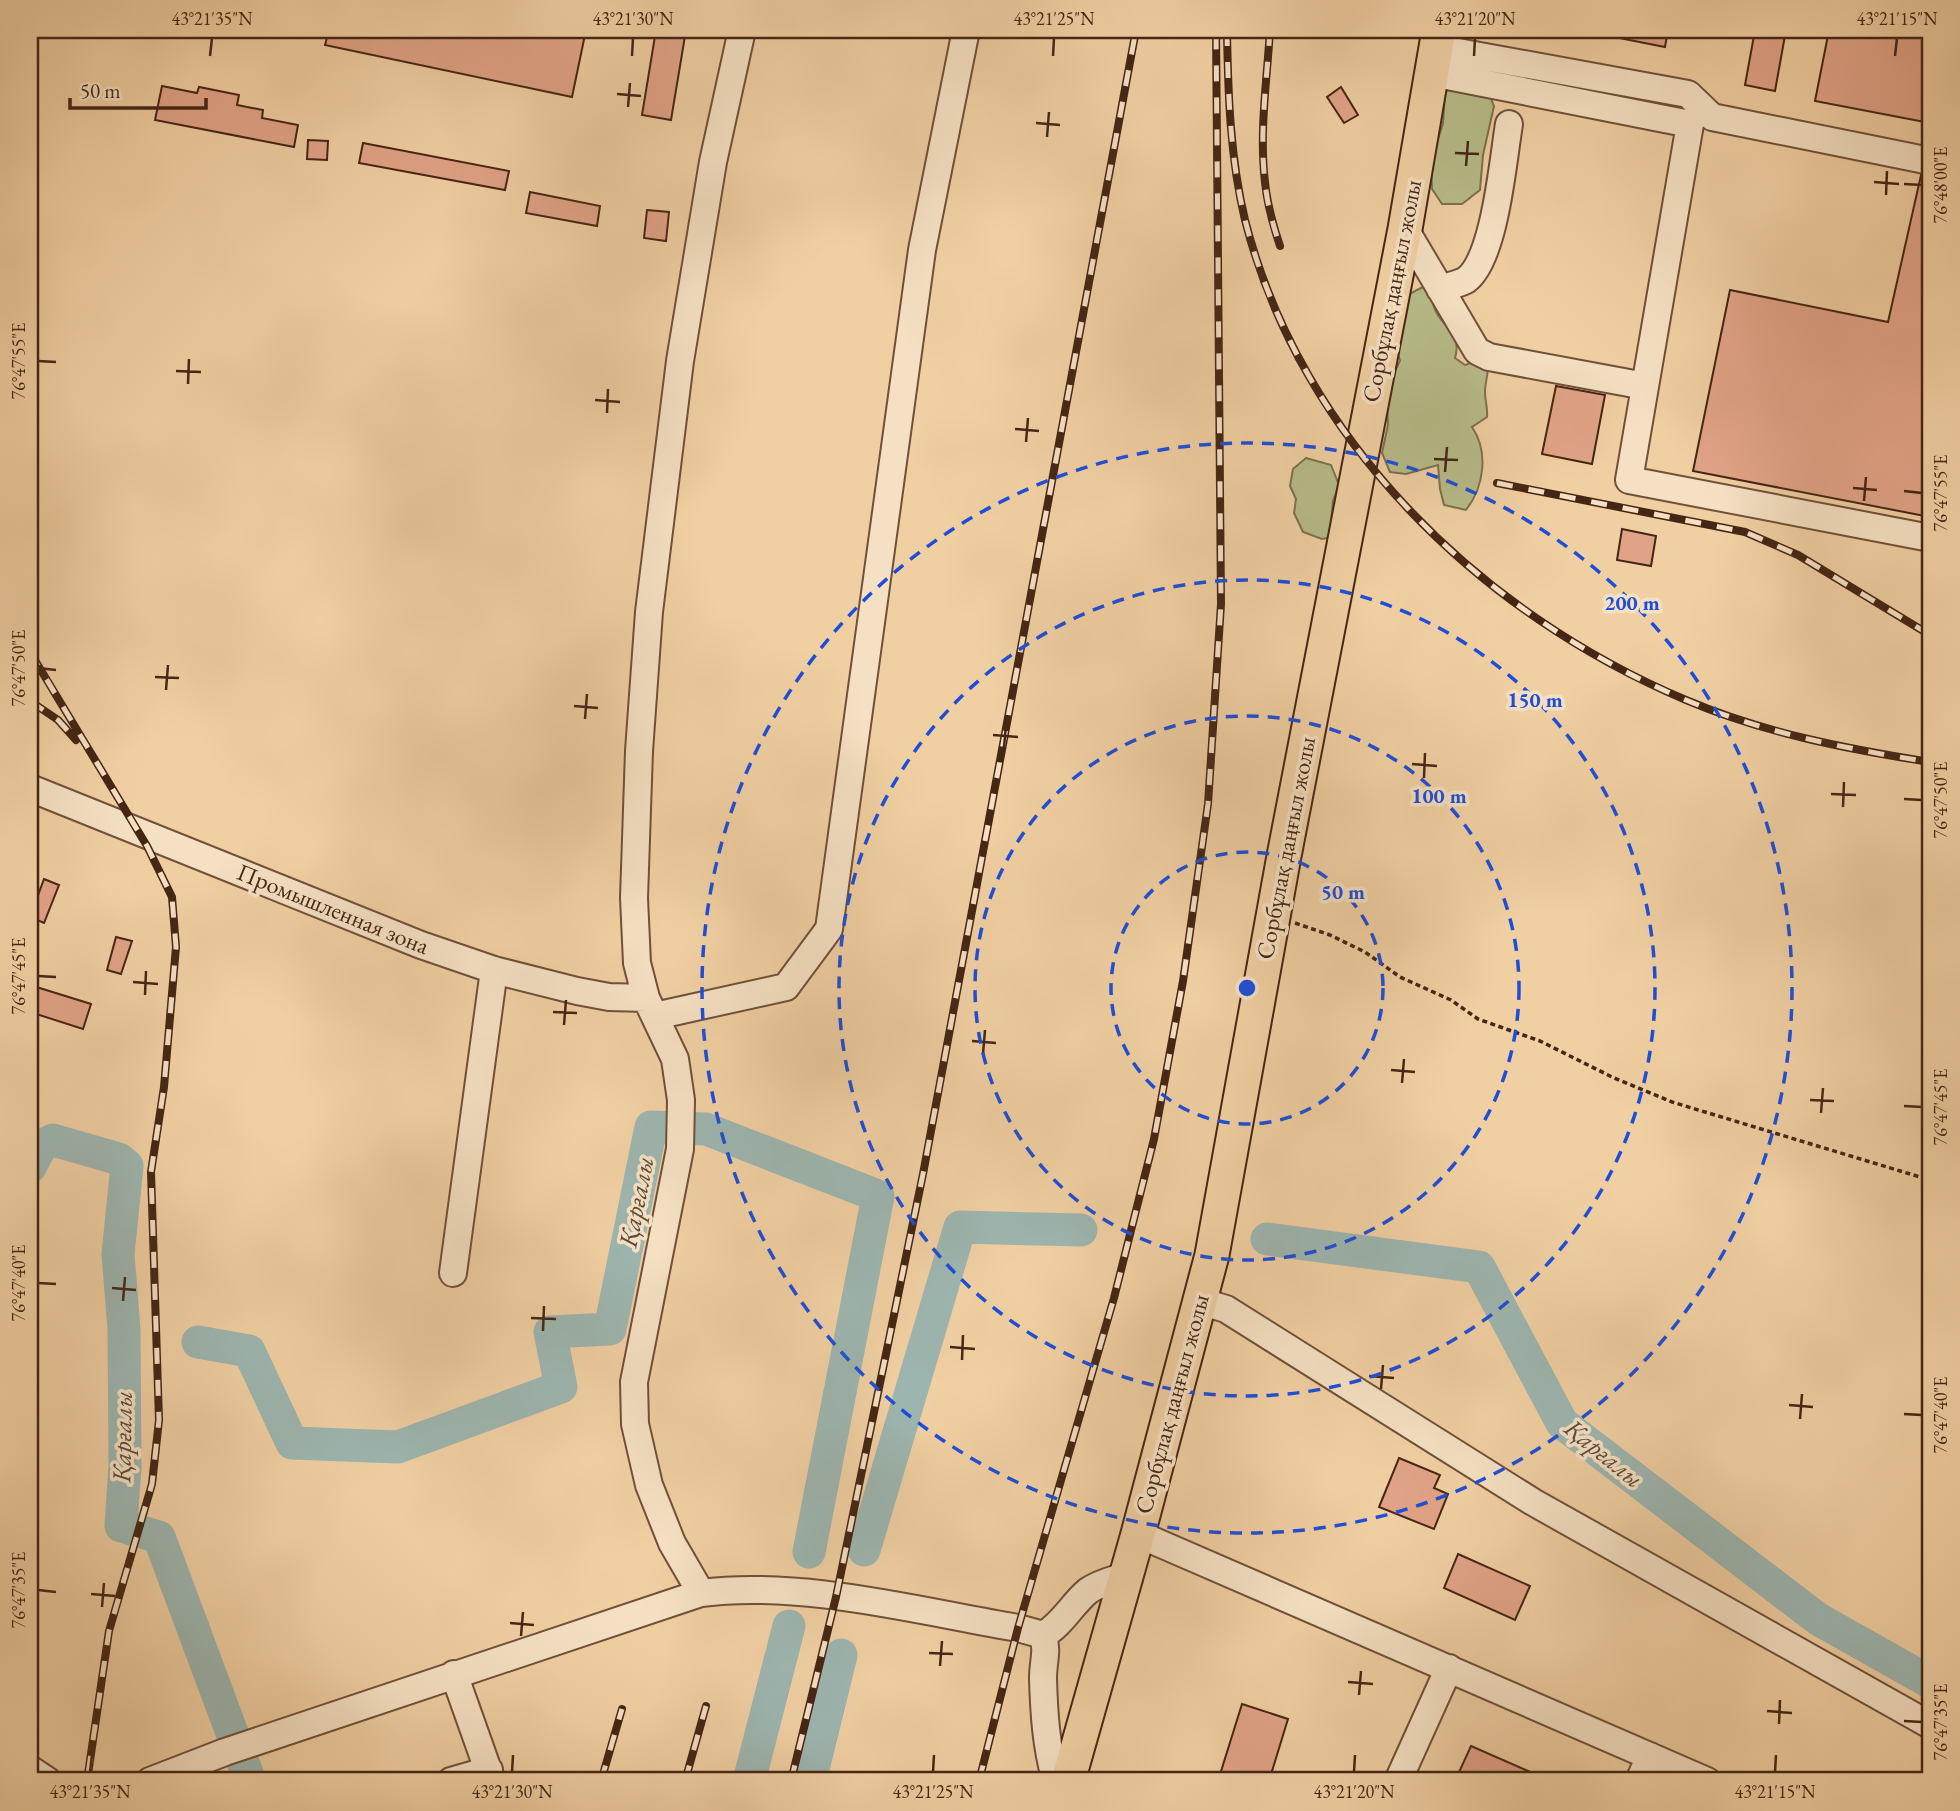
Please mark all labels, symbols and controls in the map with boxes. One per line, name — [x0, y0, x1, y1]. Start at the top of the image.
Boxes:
text: 43°21'35"N — [172, 7, 253, 30]
text: 43°21'30"N — [593, 7, 674, 30]
text: 43°21'25"N — [1014, 7, 1095, 30]
text: 43°21'20"N — [1435, 7, 1516, 30]
text: 43°21'15"N — [1857, 7, 1938, 30]
scale bar — [70, 66, 206, 110]
text: 50 m — [80, 77, 121, 104]
text: 76°48'00"E — [1929, 147, 1952, 223]
street label: Сорбұлақ даңғыл жолы — [1355, 177, 1428, 405]
text: 76°47'55"E — [7, 323, 30, 399]
text: 76°47'55"E — [1929, 455, 1952, 531]
text: 200 m — [1604, 589, 1660, 616]
text: 76°47'50"E — [7, 630, 30, 706]
text: 150 m — [1507, 686, 1563, 713]
street label: Сорбұлақ даңғыл жолы — [1249, 734, 1322, 962]
text: 76°47'50"E — [1929, 762, 1952, 838]
text: 100 m — [1411, 782, 1467, 809]
street label: Промышленная зона — [233, 856, 434, 961]
text: 50 m — [1321, 878, 1365, 905]
text: 76°47'45"E — [7, 938, 30, 1014]
centre of rings — [1235, 976, 1259, 1000]
text: 76°47'45"E — [1929, 1069, 1952, 1145]
water label: Қарғалы — [610, 1154, 661, 1251]
text: 76°47'40"E — [7, 1245, 30, 1321]
street label: Сорбұлақ даңғыл жолы — [1127, 1290, 1216, 1517]
text: 76°47'40"E — [1929, 1377, 1952, 1453]
water label: Қарғалы — [104, 1391, 140, 1484]
water label: Қарғалы — [1557, 1410, 1650, 1495]
text: 76°47'35"E — [7, 1552, 30, 1628]
text: 76°47'35"E — [1929, 1684, 1952, 1760]
text: 43°21'35"N — [50, 1780, 131, 1803]
text: 43°21'30"N — [472, 1780, 553, 1803]
text: 43°21'25"N — [893, 1780, 974, 1803]
text: 43°21'20"N — [1314, 1780, 1395, 1803]
text: 43°21'15"N — [1735, 1780, 1816, 1803]

